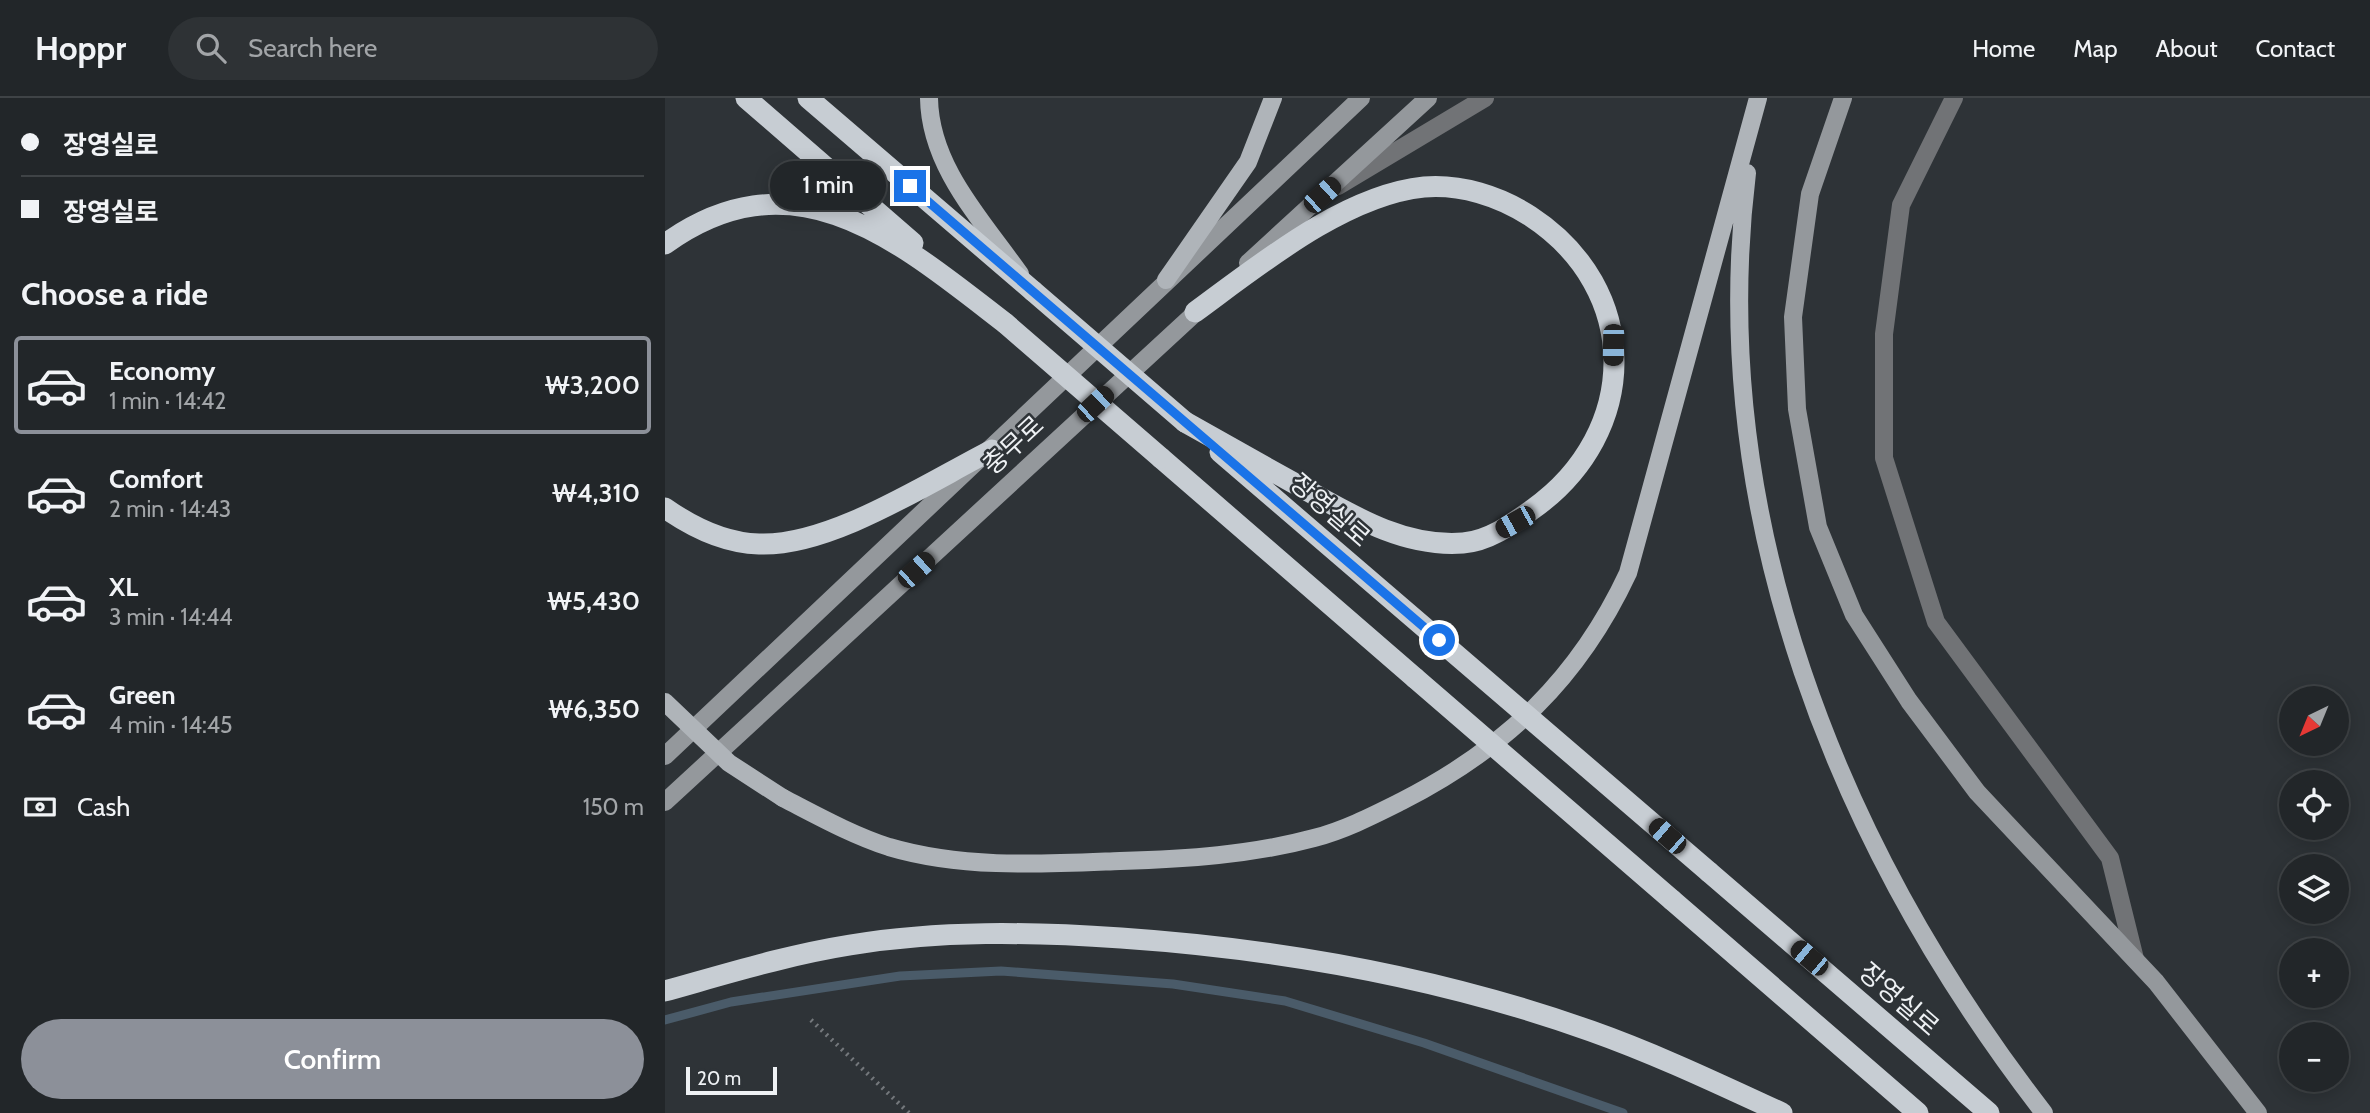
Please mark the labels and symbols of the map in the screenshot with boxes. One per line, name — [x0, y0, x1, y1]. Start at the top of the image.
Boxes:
callout: 1 min — [770, 162, 885, 210]
route end — [894, 170, 926, 202]
car — [1300, 173, 1345, 217]
car — [1603, 324, 1624, 366]
car — [1073, 382, 1118, 426]
street label: 충무로 — [976, 409, 1050, 481]
street label: 장영실로 — [1283, 467, 1377, 553]
car — [1492, 503, 1539, 541]
car — [894, 548, 939, 592]
route start — [1423, 624, 1455, 656]
north arrow — [2279, 686, 2349, 756]
car — [1645, 814, 1690, 858]
car — [1787, 936, 1832, 980]
street label: 장영실로 — [1852, 956, 1946, 1042]
scale bar — [686, 1064, 777, 1096]

